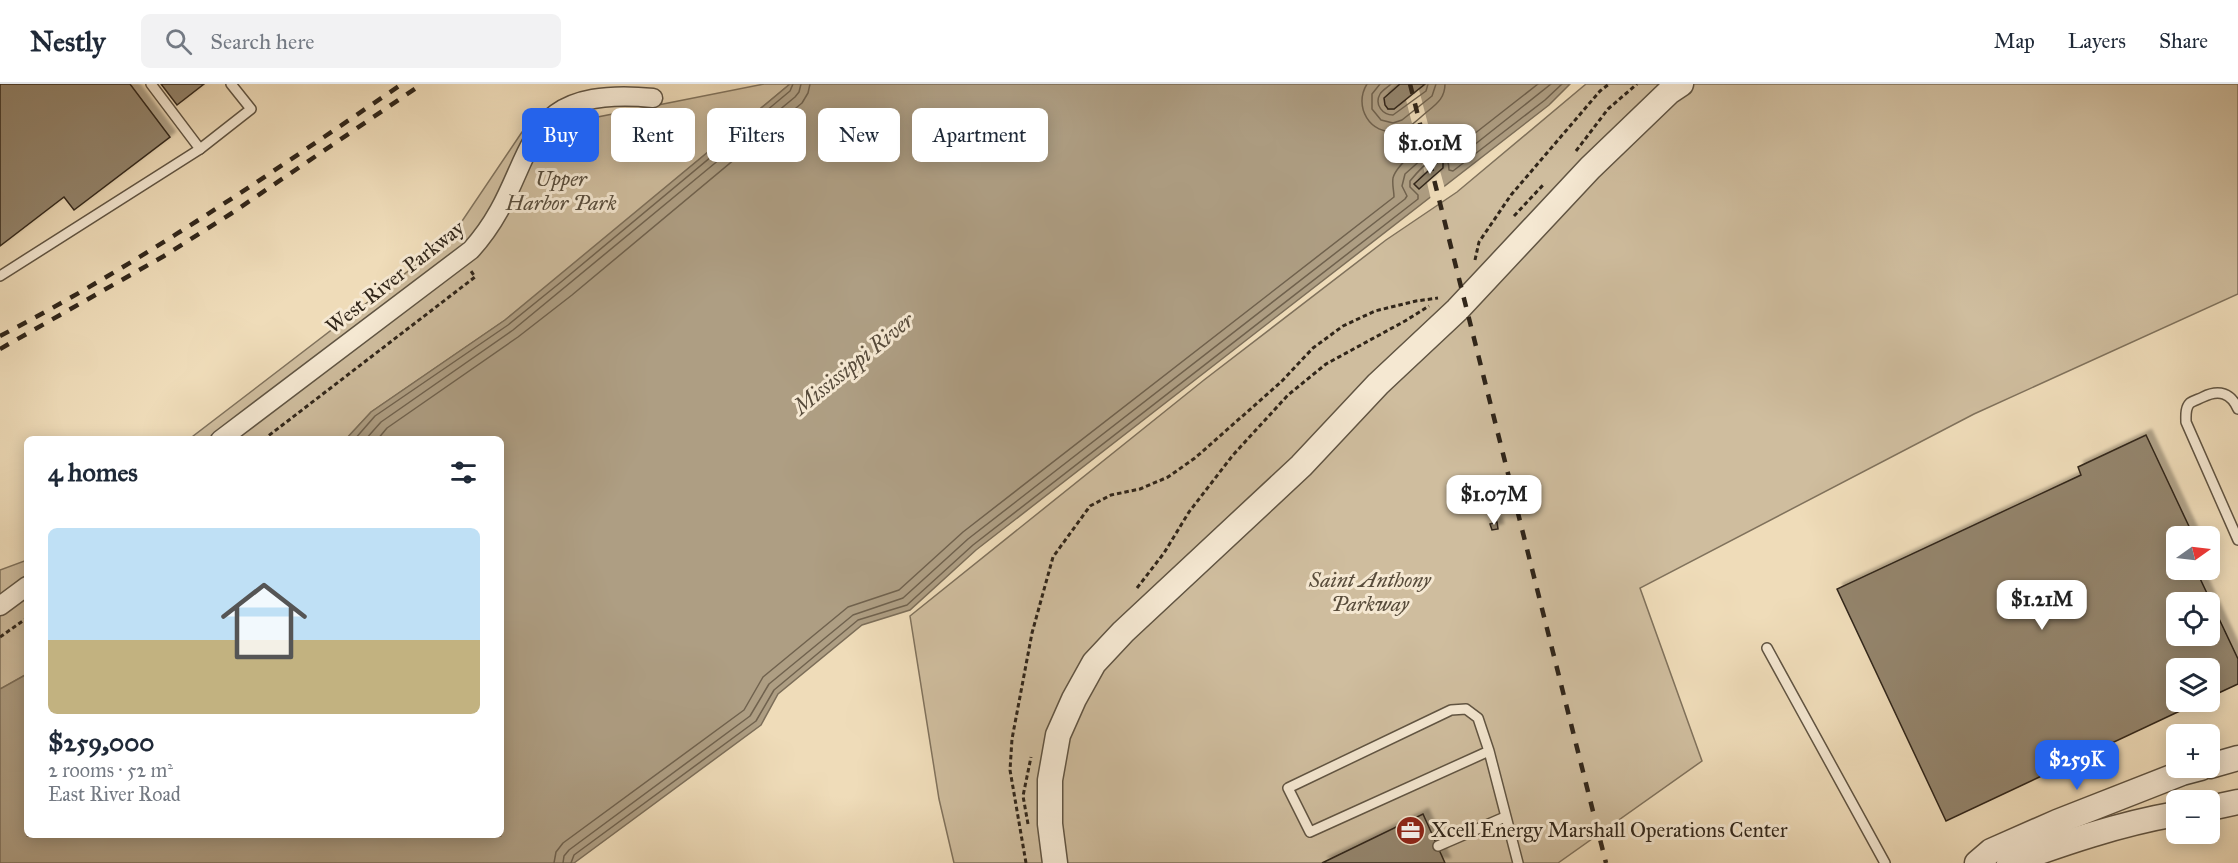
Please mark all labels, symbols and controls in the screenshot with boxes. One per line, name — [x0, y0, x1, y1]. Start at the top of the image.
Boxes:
search box — [141, 14, 561, 68]
text: Nestly — [30, 24, 105, 59]
icon: search — [162, 25, 195, 58]
text: Search here — [210, 28, 314, 55]
text: Map — [1994, 28, 2035, 54]
text: Layers — [2068, 28, 2126, 54]
text: Share — [2159, 28, 2208, 54]
chip: Buy — [522, 108, 599, 162]
chip: Rent — [611, 108, 695, 162]
chip: Filters — [707, 108, 806, 162]
chip: New — [818, 108, 900, 162]
chip: Apartment — [912, 108, 1048, 162]
pin: $1.01M — [1381, 124, 1479, 175]
text: $1.01M — [1398, 131, 1462, 155]
park label: Upper Harbor Park — [504, 166, 617, 216]
street label: West River Parkway — [320, 214, 470, 339]
water label: Mississippi River — [786, 305, 920, 422]
text: 4 homes — [48, 456, 138, 488]
icon: filters — [447, 456, 480, 489]
pin: $1.07M — [1445, 475, 1543, 526]
text: $1.07M — [1461, 482, 1528, 506]
north arrow — [2166, 526, 2220, 580]
map controls — [2166, 526, 2220, 844]
icon: home — [210, 567, 318, 675]
park label: Saint Anthony Parkway — [1308, 567, 1432, 617]
pin: $1.21M — [1993, 580, 2091, 631]
text: $1.21M — [2011, 587, 2073, 611]
button: locate — [2166, 592, 2220, 646]
button: layers — [2166, 658, 2220, 712]
button: + — [2166, 724, 2220, 778]
text: $259,000 — [48, 726, 154, 758]
pin: $259K — [2035, 740, 2119, 791]
text: $259K — [2049, 747, 2105, 771]
text: 2 rooms · 52 m² — [48, 758, 173, 782]
text: East River Road — [48, 782, 181, 806]
button: − — [2166, 790, 2220, 844]
office icon: Xcell Energy Marshall Operations Center — [1394, 814, 1426, 846]
place label: Xcell Energy Marshall Operations Center — [1431, 817, 1788, 843]

